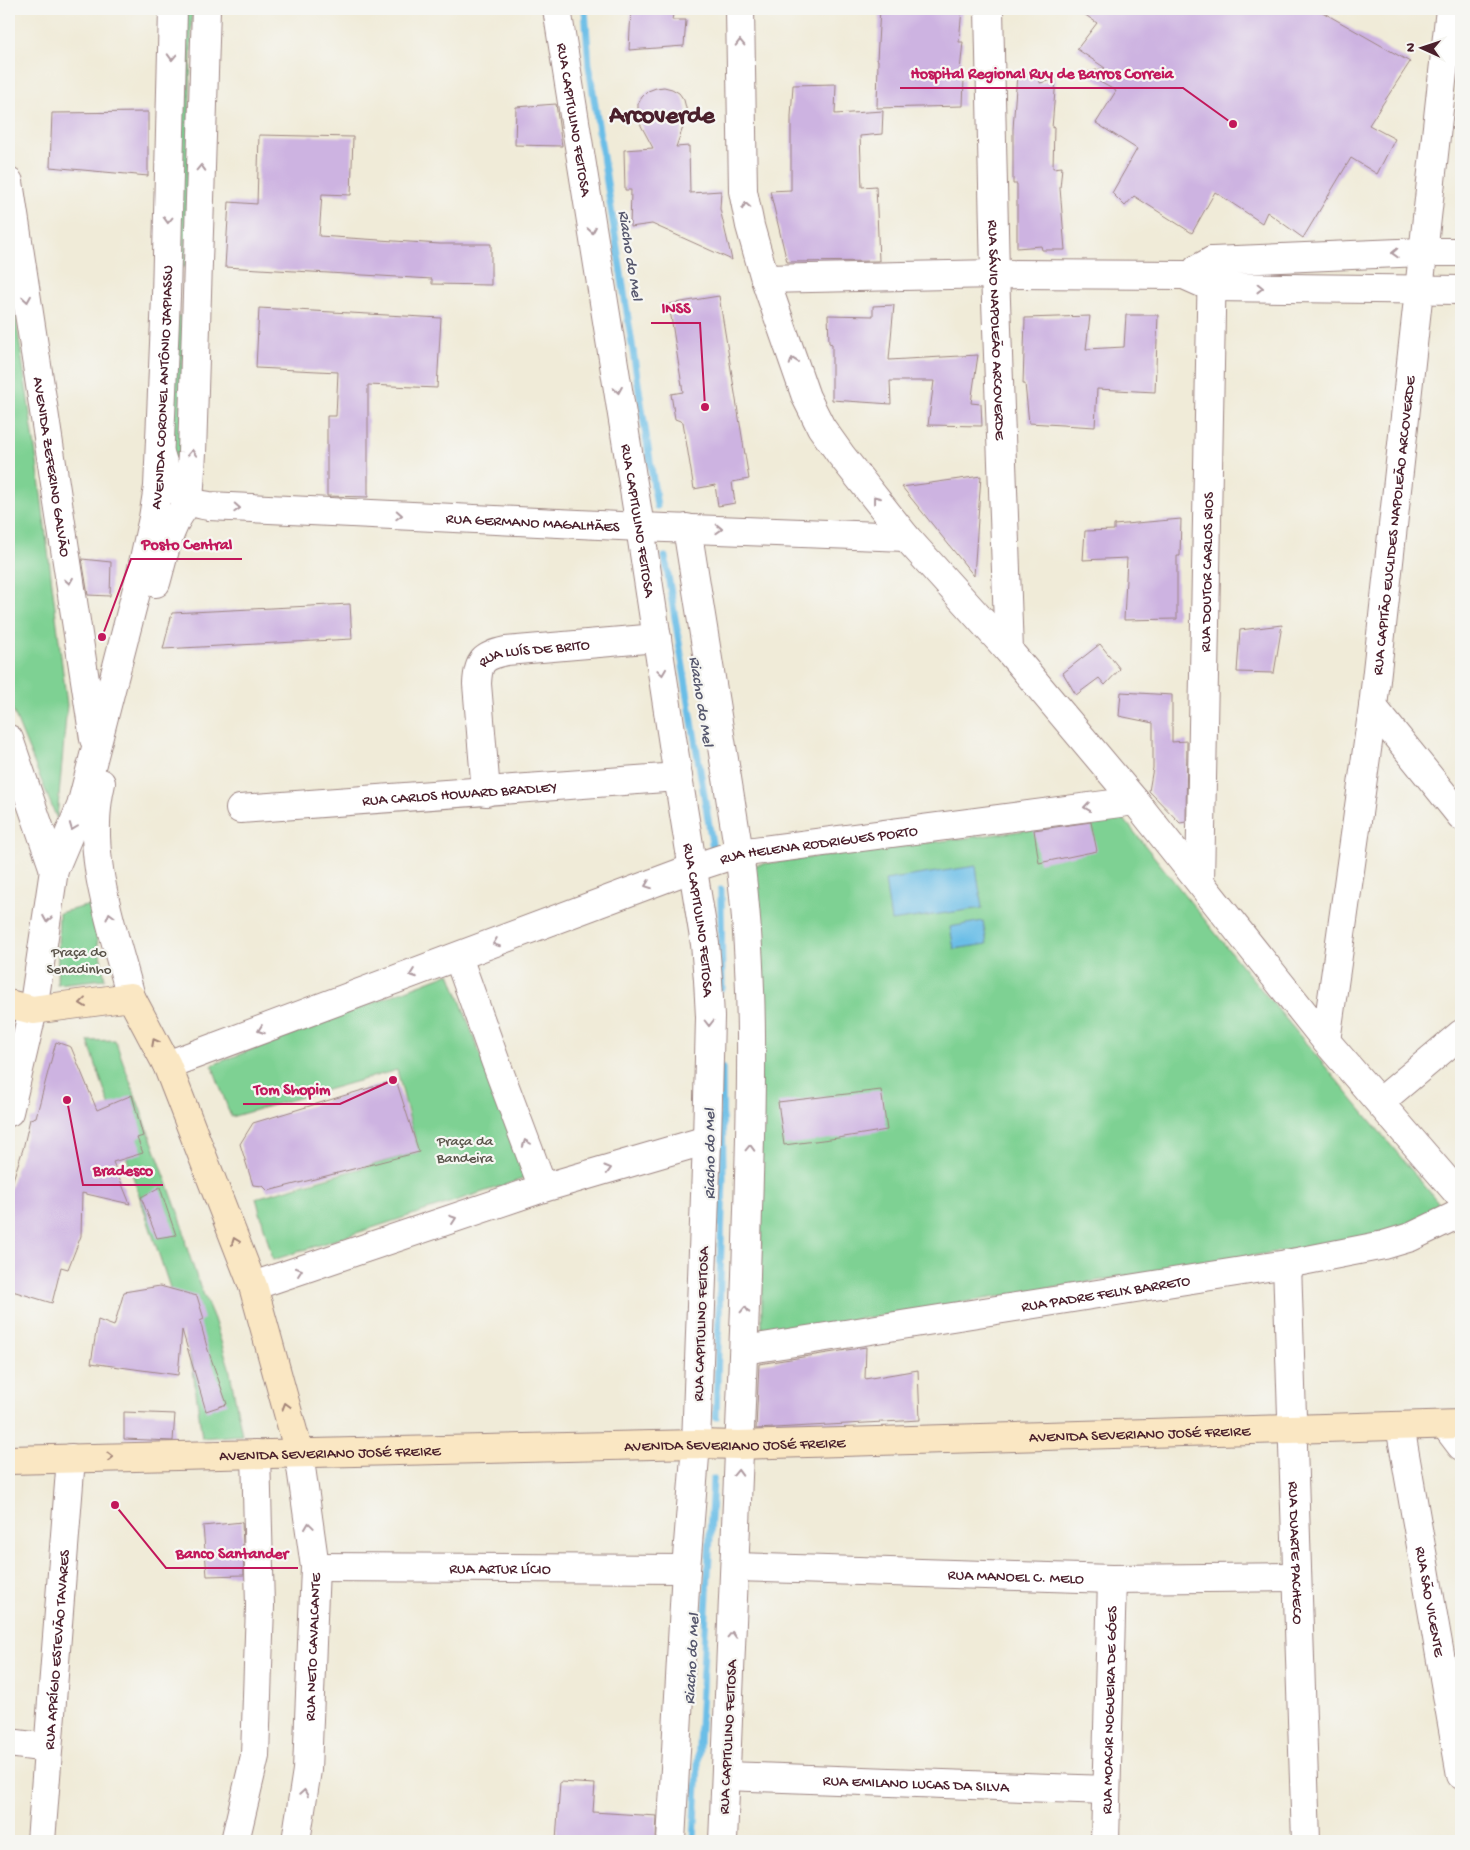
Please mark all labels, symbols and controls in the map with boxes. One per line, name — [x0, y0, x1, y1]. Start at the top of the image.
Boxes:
north arrow — [1398, 22, 1448, 72]
one-way arrow — [735, 39, 745, 47]
street label: RUA CAPITULINO FEITOSA — [552, 42, 594, 199]
text: N — [1403, 42, 1420, 52]
one-way arrow — [167, 54, 177, 62]
callout: Hospital Regional Ruy de Barros Correia — [900, 57, 1183, 88]
text: Hospital Regional Ruy de Barros Correia — [911, 66, 1175, 85]
district label: Arcoverde — [608, 103, 716, 132]
one-way arrow — [196, 164, 206, 172]
one-way arrow — [741, 201, 751, 210]
water label: Riacho do Mel — [612, 209, 645, 304]
one-way arrow — [163, 216, 173, 224]
street label: RUA SÁVIO NAPOLEÃO ARCOVERDE — [983, 220, 1008, 441]
one-way arrow — [586, 226, 597, 234]
one-way arrow — [1391, 248, 1399, 259]
street label: AVENIDA CORONEL ANTÔNIO JAPIASSU — [148, 265, 178, 511]
one-way arrow — [1256, 283, 1264, 293]
callout: INSS — [651, 292, 700, 323]
one-way arrow — [21, 295, 31, 303]
text: INSS — [661, 301, 691, 320]
one-way arrow — [789, 357, 799, 366]
street label: RUA CAPITÃO EUCLIDES NAPOLEÃO ARCOVERDE — [1370, 374, 1421, 676]
street label: AVENIDA ZEFERINO GALVÃO — [28, 376, 73, 558]
one-way arrow — [612, 386, 623, 394]
street label: RUA CAPITULINO FEITOSA — [616, 443, 658, 600]
one-way arrow — [186, 449, 197, 457]
street label: RUA DOUTOR CARLOS RIOS — [1197, 492, 1219, 652]
one-way arrow — [873, 496, 881, 505]
one-way arrow — [233, 502, 241, 513]
one-way arrow — [395, 510, 403, 521]
street label: RUA GERMANO MAGALHÃES — [445, 511, 620, 537]
one-way arrow — [715, 524, 723, 535]
callout: Posto Central — [131, 528, 242, 559]
text: Posto Central — [141, 537, 233, 556]
one-way arrow — [64, 576, 74, 585]
street label: RUA LUÍS DE BRITO — [475, 637, 591, 671]
water label: Riacho do Mel — [683, 655, 716, 750]
one-way arrow — [657, 667, 667, 676]
street label: RUA CARLOS HOWARD BRADLEY — [362, 779, 558, 811]
one-way arrow — [1082, 801, 1090, 812]
one-way arrow — [69, 822, 79, 830]
street label: RUA HELENA RODRIGUES PORTO — [718, 823, 919, 870]
street label: RUA CAPITULINO FEITOSA — [678, 842, 716, 998]
one-way arrow — [644, 879, 653, 889]
one-way arrow — [105, 912, 116, 921]
one-way arrow — [42, 914, 52, 923]
one-way arrow — [492, 936, 501, 947]
park label: Praça do Senadinho — [46, 944, 112, 979]
one-way arrow — [409, 968, 418, 978]
one-way arrow — [79, 997, 87, 1008]
one-way arrow — [704, 1020, 714, 1027]
one-way arrow — [257, 1024, 265, 1034]
one-way arrow — [151, 1038, 161, 1047]
callout: Tom Shopim — [243, 1073, 340, 1104]
text: Tom Shopim — [252, 1082, 331, 1101]
water label: Riacho do Mel — [702, 1107, 721, 1200]
park label: Praça da Bandeira — [436, 1133, 494, 1168]
one-way arrow — [522, 1139, 532, 1148]
one-way arrow — [744, 1144, 755, 1152]
callout: Bradesco — [83, 1154, 163, 1185]
text: Bradesco — [92, 1163, 154, 1182]
one-way arrow — [603, 1165, 611, 1175]
one-way arrow — [448, 1215, 457, 1225]
one-way arrow — [231, 1237, 241, 1246]
street label: RUA CAPITULINO FEITOSA — [690, 1245, 714, 1402]
one-way arrow — [294, 1266, 303, 1276]
street label: RUA PADRE FELIX BARRETO — [1020, 1272, 1192, 1317]
one-way arrow — [739, 1306, 750, 1314]
one-way arrow — [282, 1402, 292, 1410]
street label: AVENIDA SEVERIANO JOSÉ FREIRE — [1029, 1423, 1251, 1448]
street label: AVENIDA SEVERIANO JOSÉ FREIRE — [624, 1435, 846, 1457]
street label: AVENIDA SEVERIANO JOSÉ FREIRE — [219, 1443, 442, 1466]
one-way arrow — [106, 1452, 114, 1462]
one-way arrow — [733, 1469, 744, 1477]
street label: RUA DUARTE PACHECO — [1283, 1481, 1306, 1625]
one-way arrow — [304, 1522, 315, 1530]
callout: Banco Santander — [166, 1537, 298, 1568]
street label: RUA SÃO VICENTE — [1410, 1545, 1447, 1659]
text: Banco Santander — [175, 1546, 291, 1565]
street label: RUA APRÍGIO ESTEVÃO TAVARES — [41, 1549, 75, 1750]
street label: RUA ARTUR LÍCIO — [449, 1561, 551, 1579]
street label: RUA MANOEL C. MELO — [947, 1567, 1084, 1589]
street label: RUA NETO CAVALCANTE — [302, 1572, 326, 1721]
street label: RUA MOACIR NOGUEIRA DE GÓES — [1099, 1606, 1122, 1814]
water label: Riacho do Mel — [682, 1612, 705, 1705]
one-way arrow — [727, 1631, 737, 1638]
street label: RUA CAPITULINO FEITOSA — [716, 1658, 742, 1815]
street label: RUA EMILANO LUCAS DA SILVA — [822, 1773, 1010, 1797]
one-way arrow — [298, 1789, 308, 1797]

